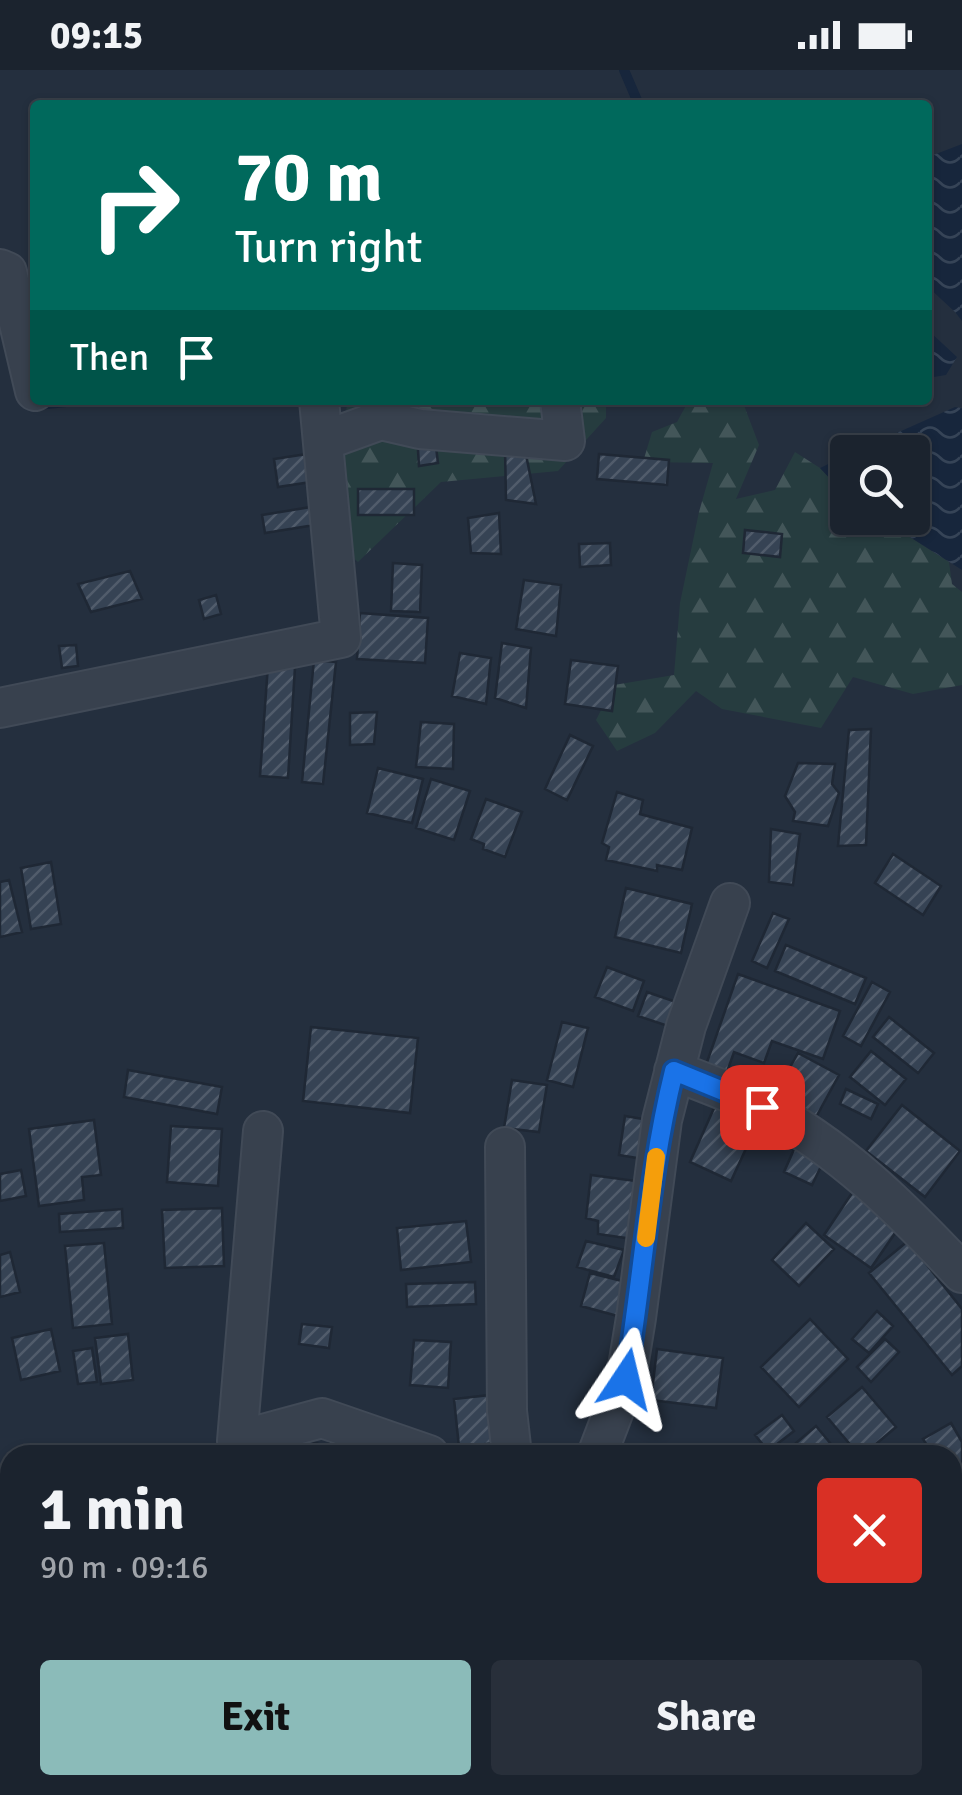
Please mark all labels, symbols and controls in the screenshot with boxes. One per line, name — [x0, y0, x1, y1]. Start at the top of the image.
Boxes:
text: 09:15 — [50, 12, 143, 59]
text: 70 m — [235, 134, 383, 220]
icon: right — [70, 140, 200, 270]
text: Turn right — [235, 220, 423, 275]
icon: arrive — [169, 330, 224, 385]
text: Then — [70, 334, 149, 381]
map controls — [830, 435, 930, 535]
button: search — [830, 435, 930, 535]
pin — [720, 1065, 805, 1150]
icon: arrive — [735, 1080, 790, 1135]
position arrow — [574, 1327, 678, 1431]
text: 1 min — [40, 1473, 185, 1547]
button: close — [817, 1478, 922, 1583]
text: 90 m · 09:16 — [40, 1548, 209, 1587]
button: Exit — [40, 1660, 471, 1775]
button: Share — [491, 1660, 922, 1775]

